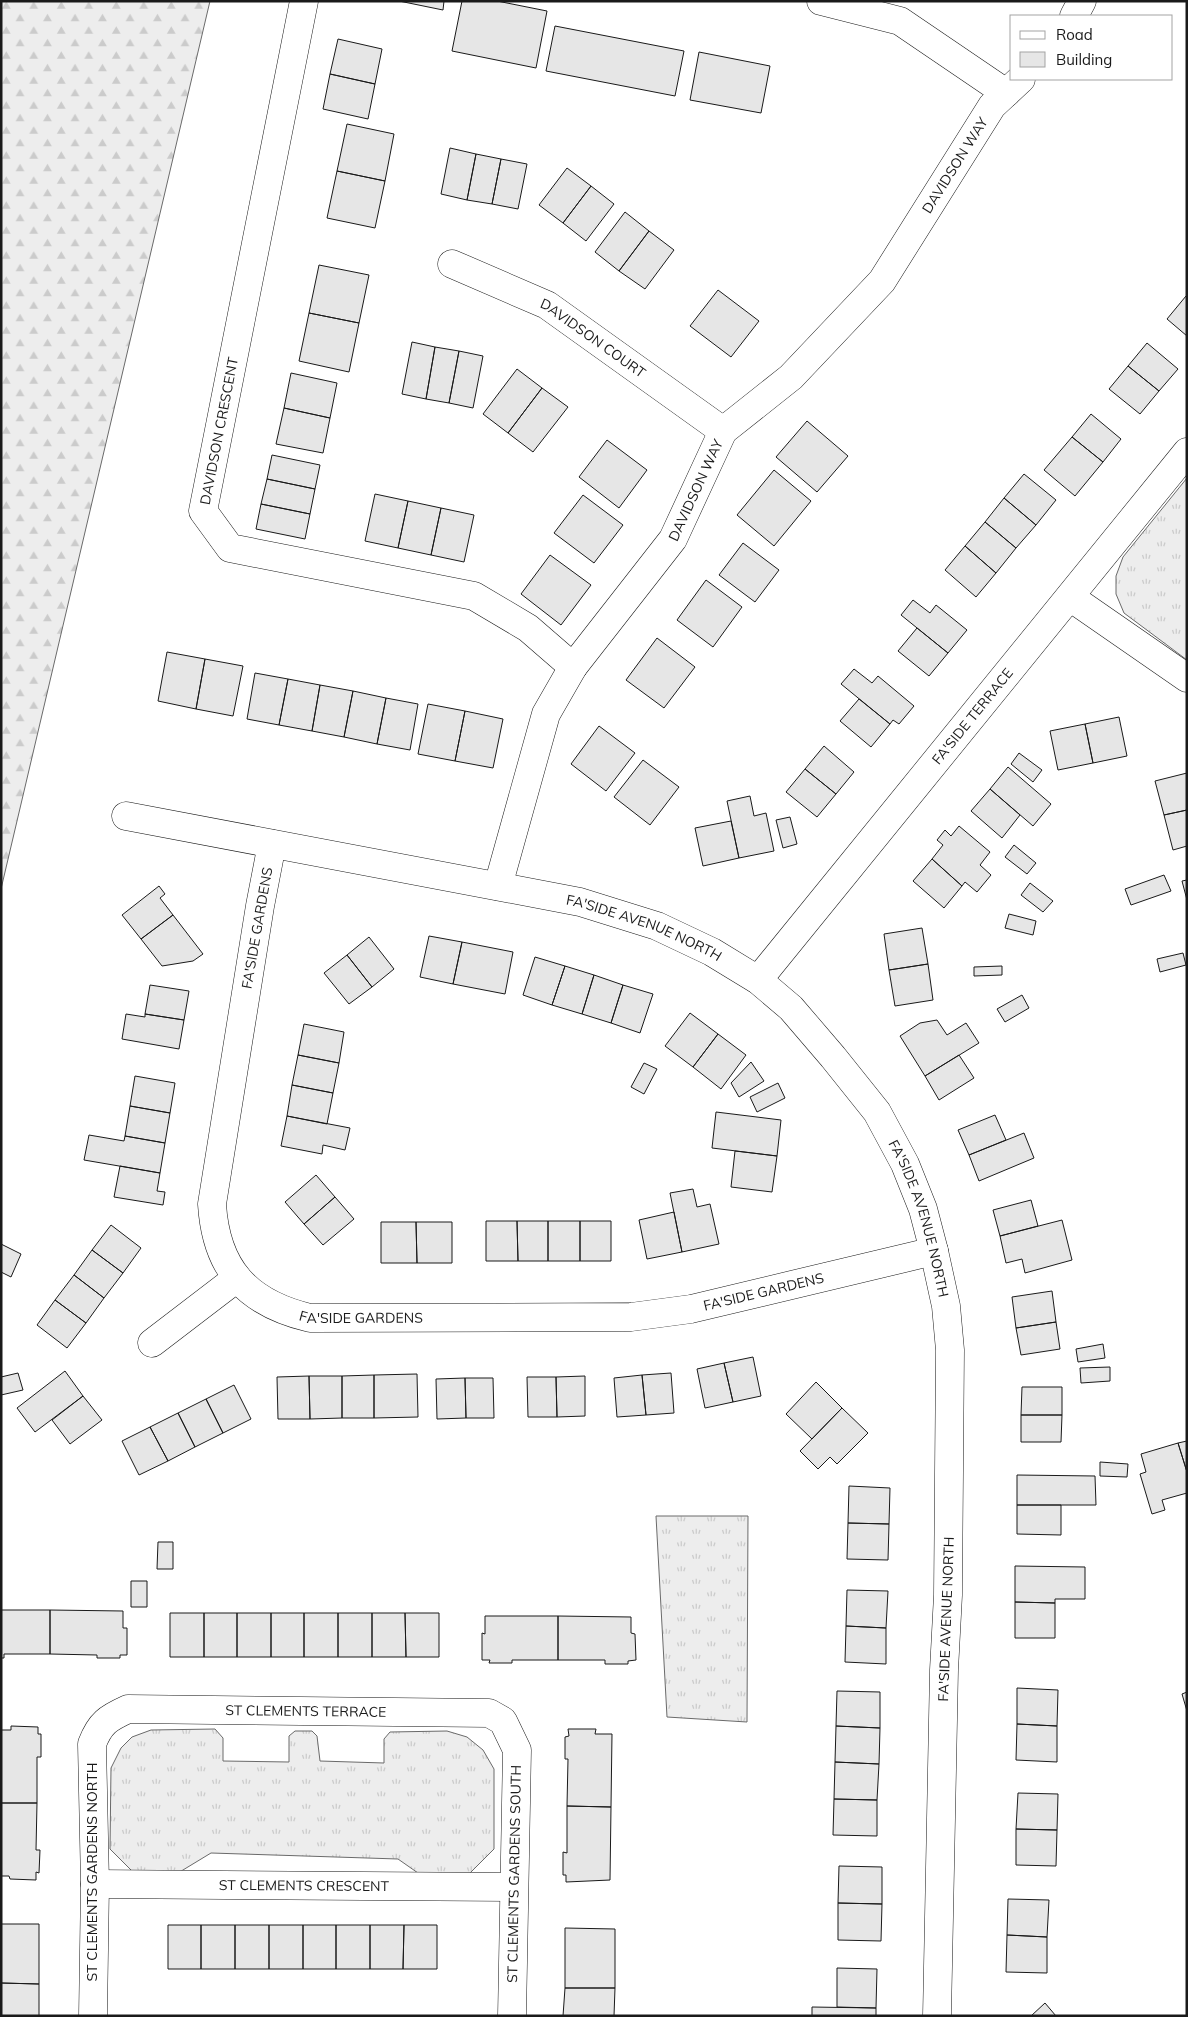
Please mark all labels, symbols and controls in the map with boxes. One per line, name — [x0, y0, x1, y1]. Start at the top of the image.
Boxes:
legend — [1010, 15, 1173, 80]
text: Road — [1056, 25, 1093, 44]
text: Building — [1056, 50, 1112, 69]
street label: DAVIDSON WAY — [918, 113, 992, 217]
street label: DAVIDSON COURT — [538, 294, 650, 382]
street label: DAVIDSON CRESCENT — [196, 355, 242, 506]
street label: DAVIDSON WAY — [664, 436, 727, 544]
street label: FA'SIDE TERRACE — [928, 664, 1017, 768]
street label: FA'SIDE GARDENS — [237, 865, 277, 990]
street label: FA'SIDE AVENUE NORTH — [565, 891, 725, 965]
street label: FA'SIDE AVENUE NORTH — [885, 1137, 953, 1299]
street label: FA'SIDE GARDENS — [702, 1269, 826, 1315]
street label: FA'SIDE GARDENS — [297, 1307, 423, 1327]
street label: FA'SIDE AVENUE NORTH — [934, 1536, 958, 1702]
street label: ST CLEMENTS TERRACE — [225, 1701, 387, 1721]
street label: ST CLEMENTS GARDENS NORTH — [83, 1763, 101, 1981]
street label: ST CLEMENTS GARDENS SOUTH — [503, 1765, 525, 1983]
street label: ST CLEMENTS CRESCENT — [219, 1876, 390, 1895]

